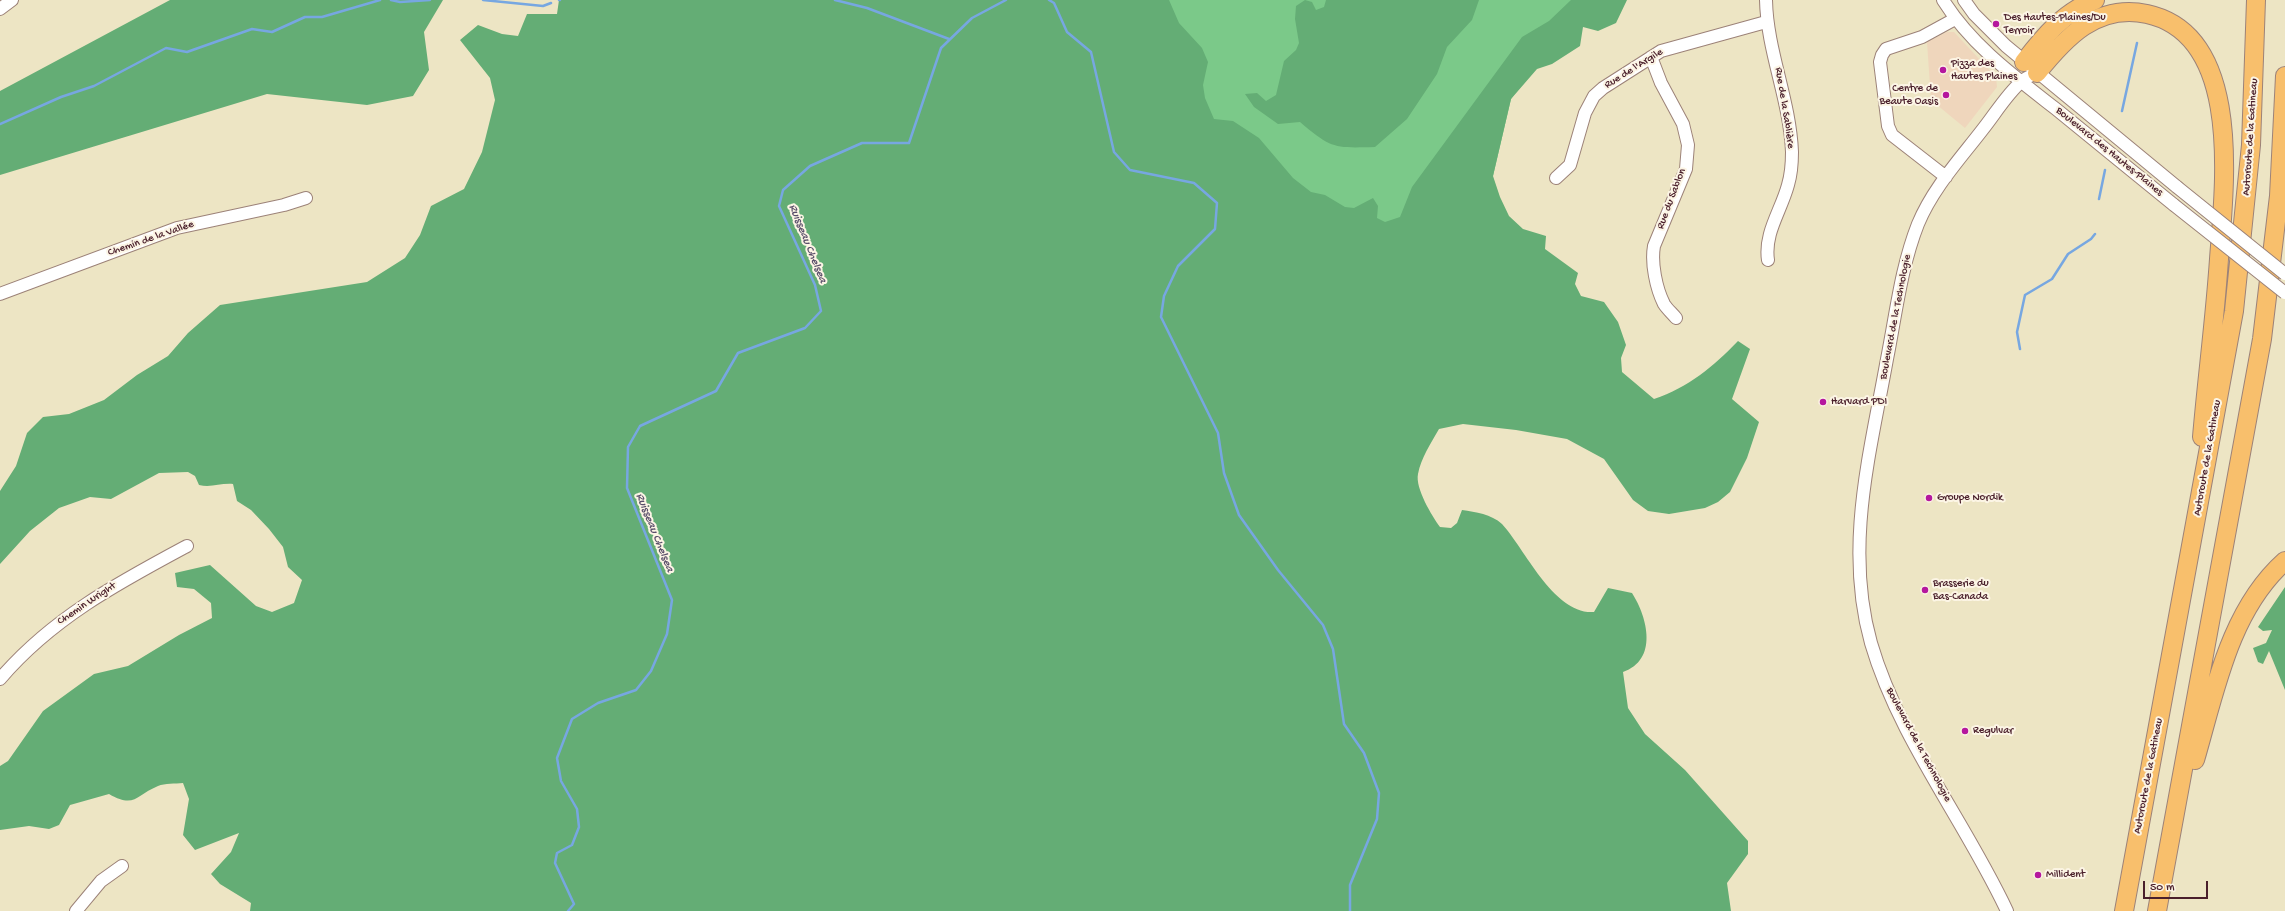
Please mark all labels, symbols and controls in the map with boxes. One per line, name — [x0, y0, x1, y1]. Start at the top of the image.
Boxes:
place label: Des Hautes-Plaines/Du Terroir — [2004, 11, 2106, 37]
marker: Des Hautes-Plaines/Du Terroir — [1991, 19, 2001, 29]
street label: Rue de l'Argile — [1602, 46, 1666, 92]
place label: Pizza des Hautes Plaines — [1951, 57, 2017, 83]
marker: Pizza des Hautes Plaines — [1938, 65, 1948, 75]
street label: Rue de la Sablière — [1771, 66, 1797, 150]
street label: Autoroute de la Gatineau — [2240, 78, 2262, 196]
place label: Centre de Beaute Oasis — [1879, 82, 1938, 108]
marker: Centre de Beaute Oasis — [1941, 90, 1951, 100]
street label: Boulevard des Hautes-Plaines — [2053, 105, 2165, 199]
street label: Rue du Sablon — [1654, 167, 1690, 231]
water label: Ruisseau Chelsea — [785, 202, 829, 286]
street label: Chemin de la Vallée — [106, 218, 196, 260]
street label: Boulevard de la Technologie — [1877, 253, 1915, 381]
place label: Harvard PDI — [1831, 395, 1887, 409]
marker: Harvard PDI — [1818, 397, 1828, 407]
street label: Autoroute de la Gatineau — [2191, 399, 2225, 517]
water label: Ruisseau Chelsea — [632, 491, 676, 575]
place label: Groupe Nordik — [1937, 491, 2003, 505]
marker: Groupe Nordik — [1924, 493, 1934, 503]
place label: Brasserie du Bas-Canada — [1933, 577, 1989, 603]
street label: Chemin Wright — [55, 580, 119, 628]
marker: Brasserie du Bas-Canada — [1920, 585, 1930, 595]
street label: Boulevard de la Technologie — [1882, 686, 1954, 804]
street label: Autoroute de la Gatineau — [2131, 717, 2167, 835]
place label: Regulvar — [1973, 724, 2013, 738]
marker: Regulvar — [1960, 726, 1970, 736]
place label: Millident — [2046, 868, 2085, 882]
marker: Millident — [2033, 870, 2043, 880]
scale bar — [2145, 873, 2210, 899]
text: 50 m — [2150, 881, 2175, 895]

